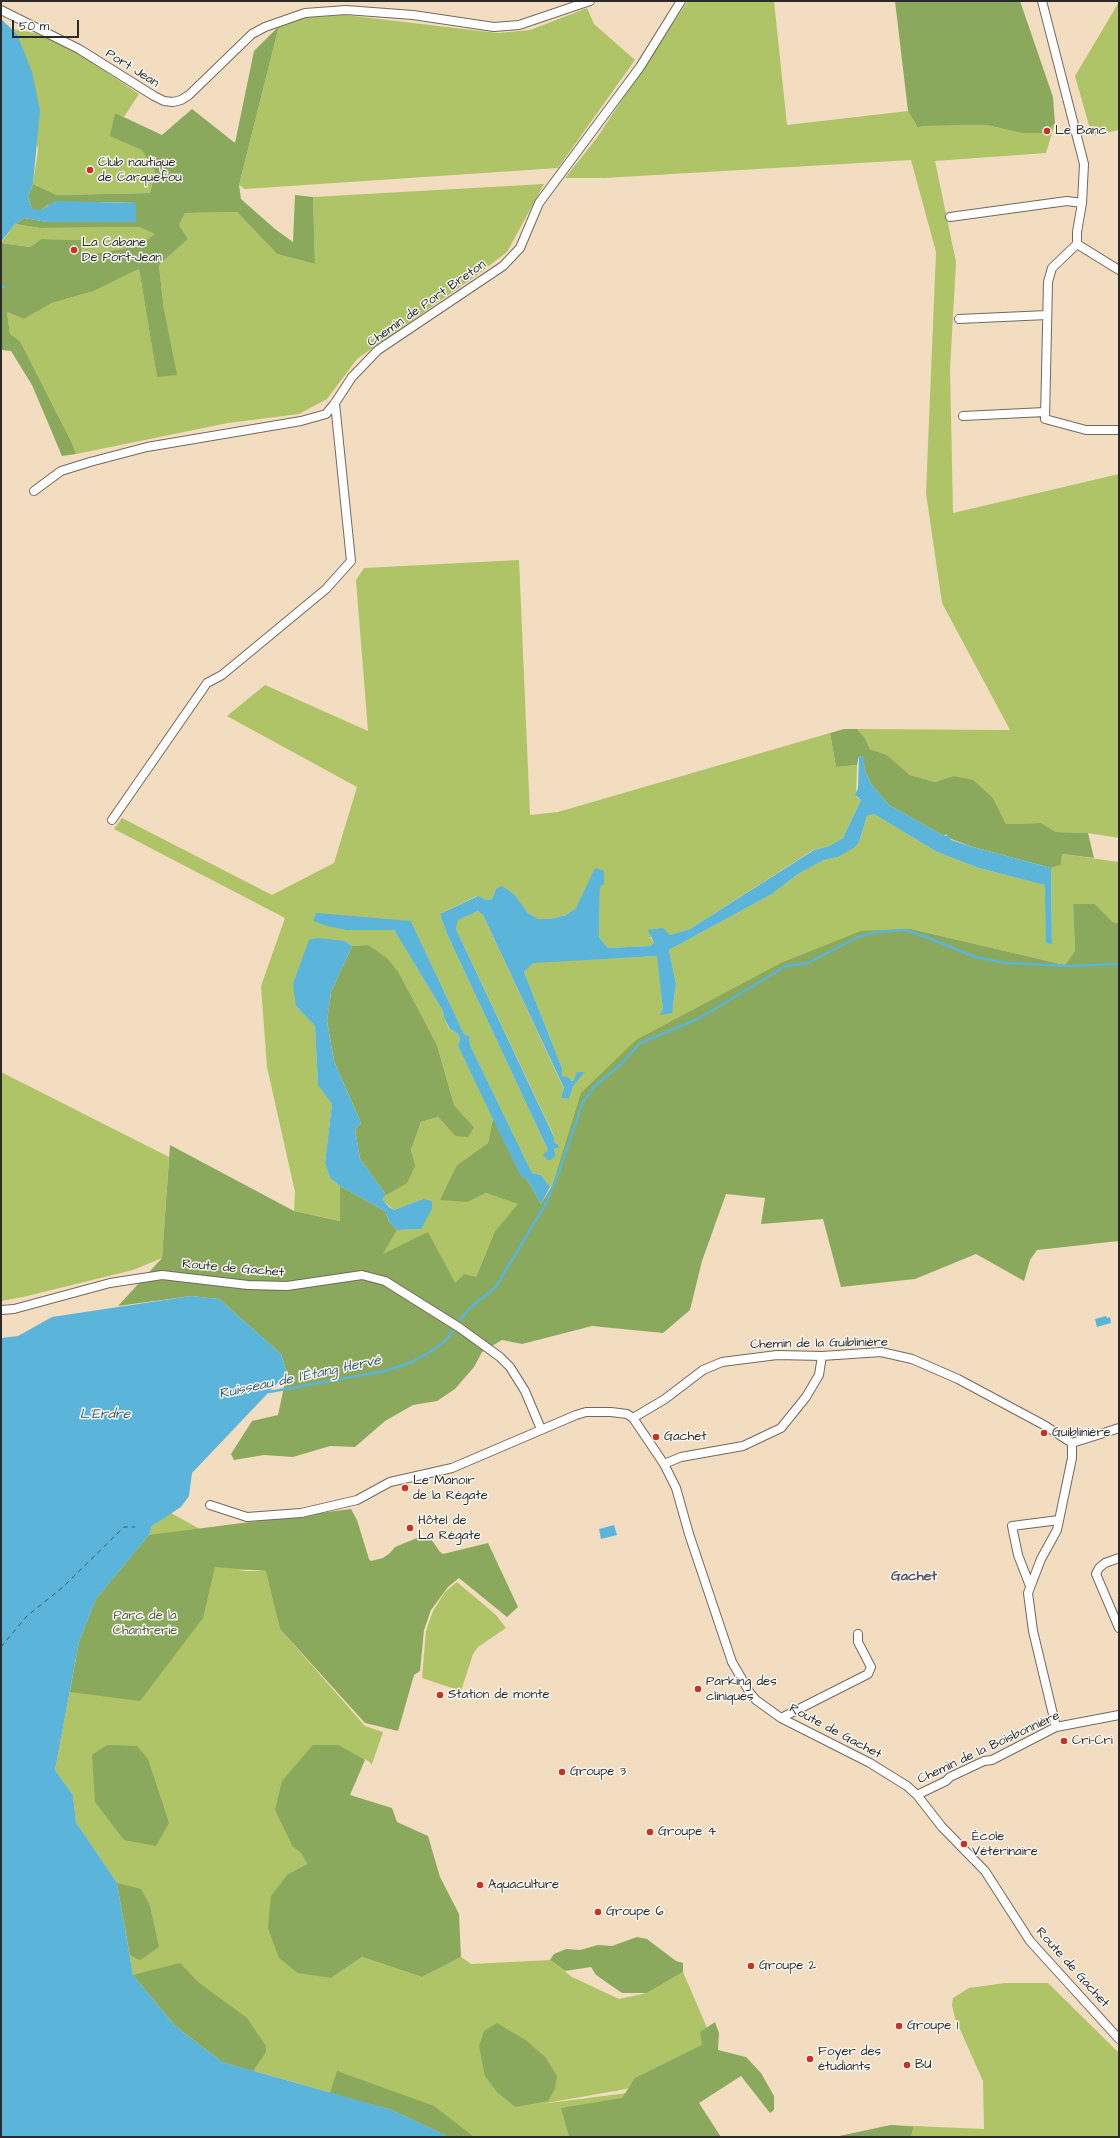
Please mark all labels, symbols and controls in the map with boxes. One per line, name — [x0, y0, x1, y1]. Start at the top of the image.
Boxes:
scale bar — [14, 12, 81, 38]
text: 50 m — [19, 18, 49, 35]
street label: Port Jean — [102, 46, 162, 92]
place label: Le Banc — [1055, 123, 1107, 139]
marker: Le Banc — [1042, 126, 1052, 136]
place label: Club nautique de Carquefou — [98, 155, 182, 186]
marker: Club nautique de Carquefou — [85, 165, 95, 175]
place label: La Cabane De Port-Jean — [82, 235, 162, 266]
marker: La Cabane De Port-Jean — [69, 245, 79, 255]
street label: Chemin de Port Breton — [365, 257, 489, 351]
street label: Route de Gachet — [181, 1257, 285, 1281]
street label: Chemin de la Guiblinière — [750, 1335, 888, 1353]
water label: Ruisseau de l'Étang Hervé — [218, 1353, 382, 1403]
water label: L'Erdre — [80, 1407, 130, 1423]
place label: Guiblinière — [1052, 1425, 1111, 1441]
marker: Guiblinière — [1039, 1428, 1049, 1438]
place label: Gachet — [664, 1429, 707, 1445]
marker: Gachet — [651, 1432, 661, 1442]
place label: Le Manoir de la Régate — [413, 1473, 488, 1504]
marker: Le Manoir de la Régate — [400, 1483, 410, 1493]
place label: Hôtel de La Régate — [418, 1513, 481, 1544]
marker: Hôtel de La Régate — [405, 1523, 415, 1533]
district label: Gachet — [891, 1569, 937, 1585]
park label: Parc de la Chantrerie — [113, 1608, 177, 1639]
place label: Parking des cliniques — [706, 1674, 777, 1705]
marker: Parking des cliniques — [693, 1684, 703, 1694]
place label: Station de monte — [448, 1687, 550, 1703]
marker: Station de monte — [435, 1690, 445, 1700]
street label: Route de Gachet — [786, 1701, 884, 1763]
street label: Chemin de la Boisbonnière — [915, 1708, 1063, 1788]
place label: Cri-Cri — [1072, 1733, 1113, 1749]
marker: Cri-Cri — [1059, 1736, 1069, 1746]
place label: Groupe 3 — [570, 1764, 626, 1780]
marker: Groupe 3 — [557, 1767, 567, 1777]
place label: Groupe 4 — [658, 1824, 716, 1840]
marker: Groupe 4 — [645, 1827, 655, 1837]
place label: École Vétérinaire — [972, 1829, 1038, 1860]
marker: École Vétérinaire — [959, 1839, 969, 1849]
place label: Aquaculture — [488, 1877, 559, 1893]
marker: Aquaculture — [475, 1880, 485, 1890]
place label: Groupe 6 — [606, 1904, 664, 1920]
marker: Groupe 6 — [593, 1907, 603, 1917]
street label: Route de Gachet — [1032, 1925, 1112, 2011]
place label: Groupe 2 — [759, 1958, 816, 1974]
marker: Groupe 2 — [746, 1961, 756, 1971]
place label: Groupe 1 — [907, 2018, 958, 2034]
marker: Groupe 1 — [894, 2021, 904, 2031]
place label: Foyer des étudiants — [818, 2044, 881, 2075]
marker: Foyer des étudiants — [805, 2054, 815, 2064]
place label: BU — [915, 2057, 932, 2073]
marker: BU — [902, 2060, 912, 2070]

